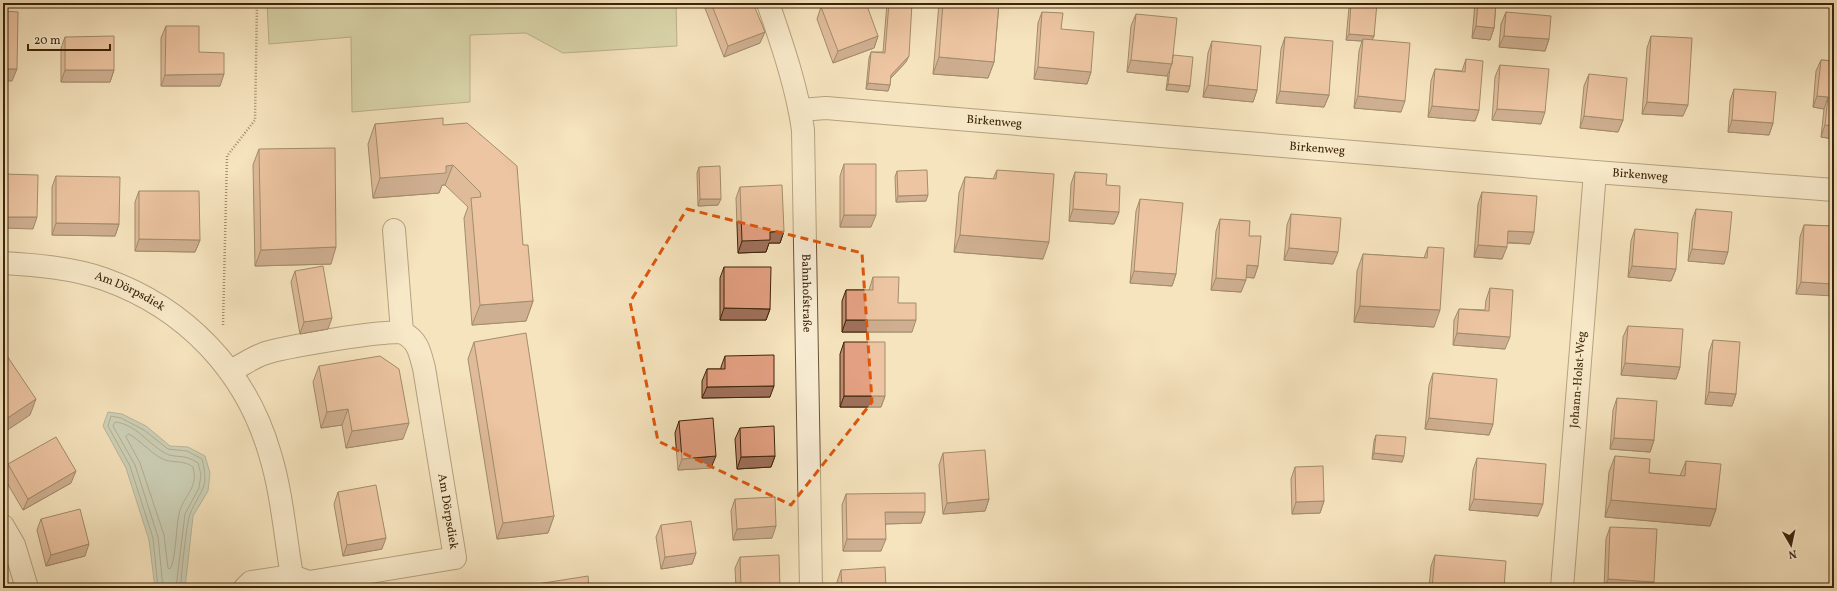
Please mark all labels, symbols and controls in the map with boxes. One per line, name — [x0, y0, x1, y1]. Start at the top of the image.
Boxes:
scale bar — [28, 26, 110, 52]
text: 20 m — [34, 33, 61, 49]
street label: Birkenweg — [966, 112, 1023, 132]
street label: Birkenweg — [1289, 139, 1346, 159]
street label: Birkenweg — [1612, 165, 1669, 185]
street label: Bahnhofstraße — [797, 254, 815, 333]
street label: Am Dörpsdiek — [92, 268, 168, 315]
street label: Johann-Holst-Weg — [1567, 330, 1590, 429]
street label: Am Dörpsdiek — [433, 472, 462, 551]
north arrow — [1771, 525, 1811, 565]
text: N — [1787, 545, 1797, 561]

